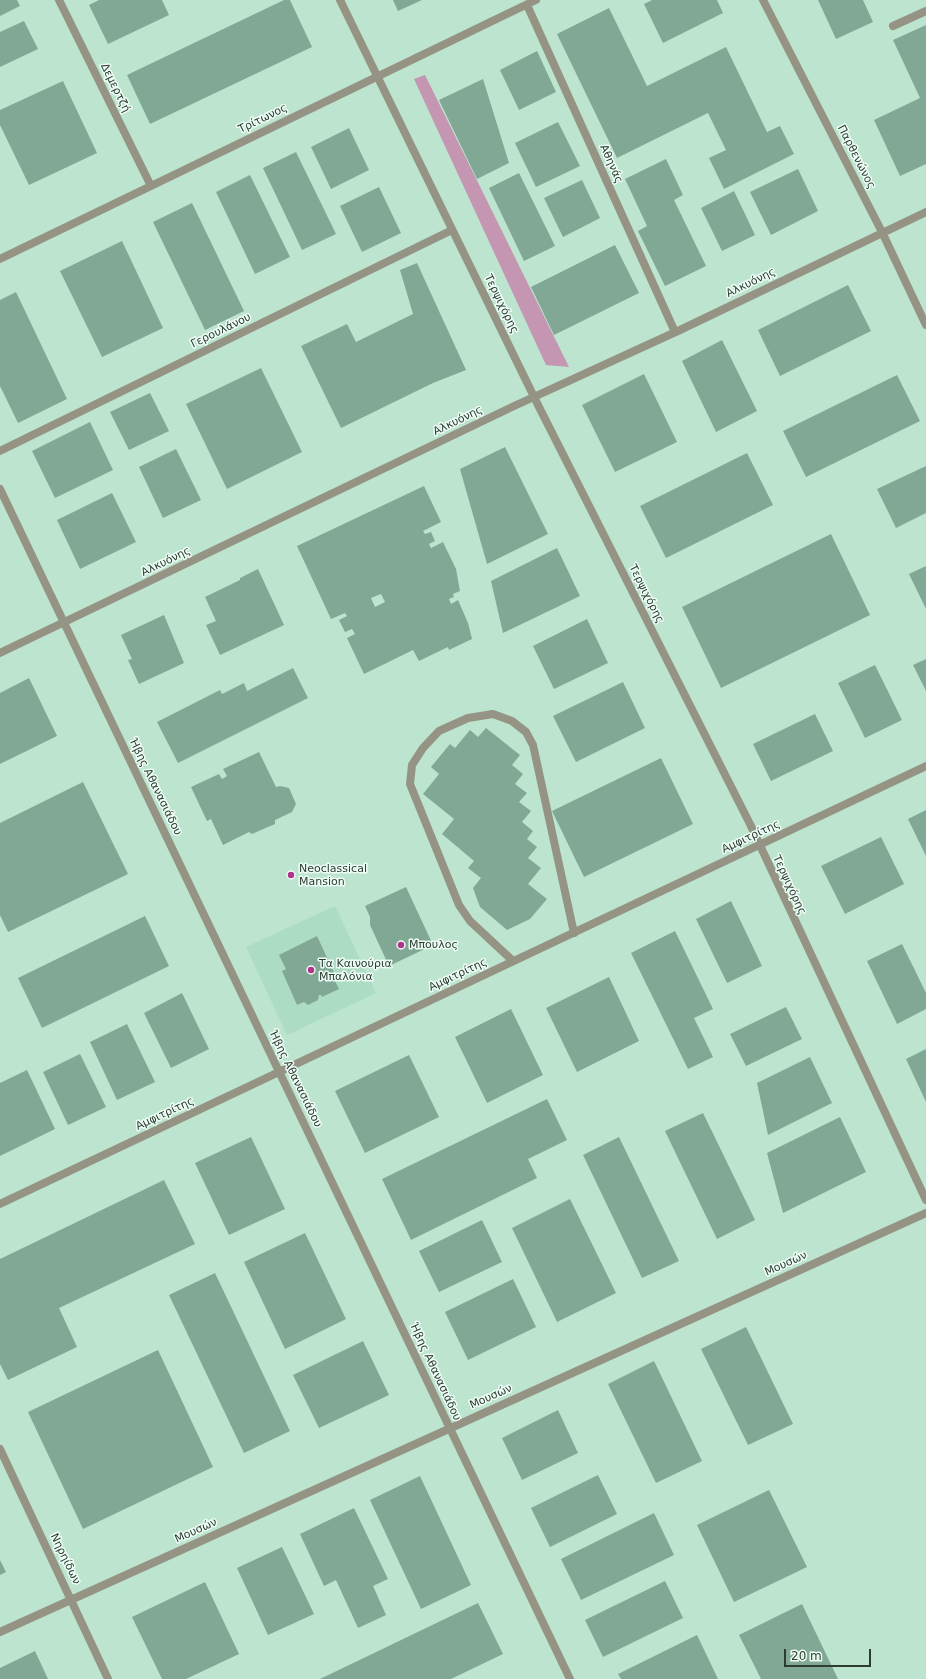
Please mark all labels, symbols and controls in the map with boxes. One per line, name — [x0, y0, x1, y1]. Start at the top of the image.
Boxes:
street label: Δεμερτζή — [97, 61, 133, 115]
street label: Τρίτωνος — [236, 102, 290, 136]
street label: Παρθενώνος — [834, 123, 878, 191]
street label: Αθηνάς — [597, 143, 625, 185]
street label: Αλκυόνης — [724, 265, 778, 301]
street label: Τερψιχόρης — [481, 272, 521, 336]
street label: Γερουλάνου — [189, 311, 253, 351]
street label: Αλκυόνης — [431, 403, 485, 439]
street label: Αλκυόνης — [139, 544, 193, 580]
street label: Τερψιχόρης — [626, 562, 666, 626]
street label: Ήβης Αθανασιάδου — [126, 736, 184, 838]
street label: Αμφιτρίτης — [720, 818, 782, 856]
street label: Τερψιχόρης — [769, 853, 809, 917]
place label: Neoclassical Mansion — [299, 862, 367, 888]
marker: Neoclassical Mansion — [286, 870, 296, 880]
place label: Μπουλος — [409, 938, 458, 952]
marker: Μπουλος — [396, 940, 406, 950]
street label: Αμφιτρίτης — [427, 956, 489, 994]
place label: Τα Καινούρια Μπαλόνια — [319, 957, 392, 983]
marker: Τα Καινούρια Μπαλόνια — [306, 965, 316, 975]
street label: Ήβης Αθανασιάδου — [266, 1028, 324, 1130]
street label: Αμφιτρίτης — [134, 1095, 196, 1133]
street label: Μουσών — [763, 1249, 809, 1279]
street label: Ήβης Αθανασιάδου — [407, 1321, 463, 1423]
street label: Μουσών — [468, 1382, 514, 1412]
street label: Μουσών — [173, 1516, 219, 1546]
street label: Νηρηίδων — [47, 1531, 83, 1587]
scale bar — [786, 1641, 873, 1667]
text: 20 m — [791, 1649, 822, 1663]

